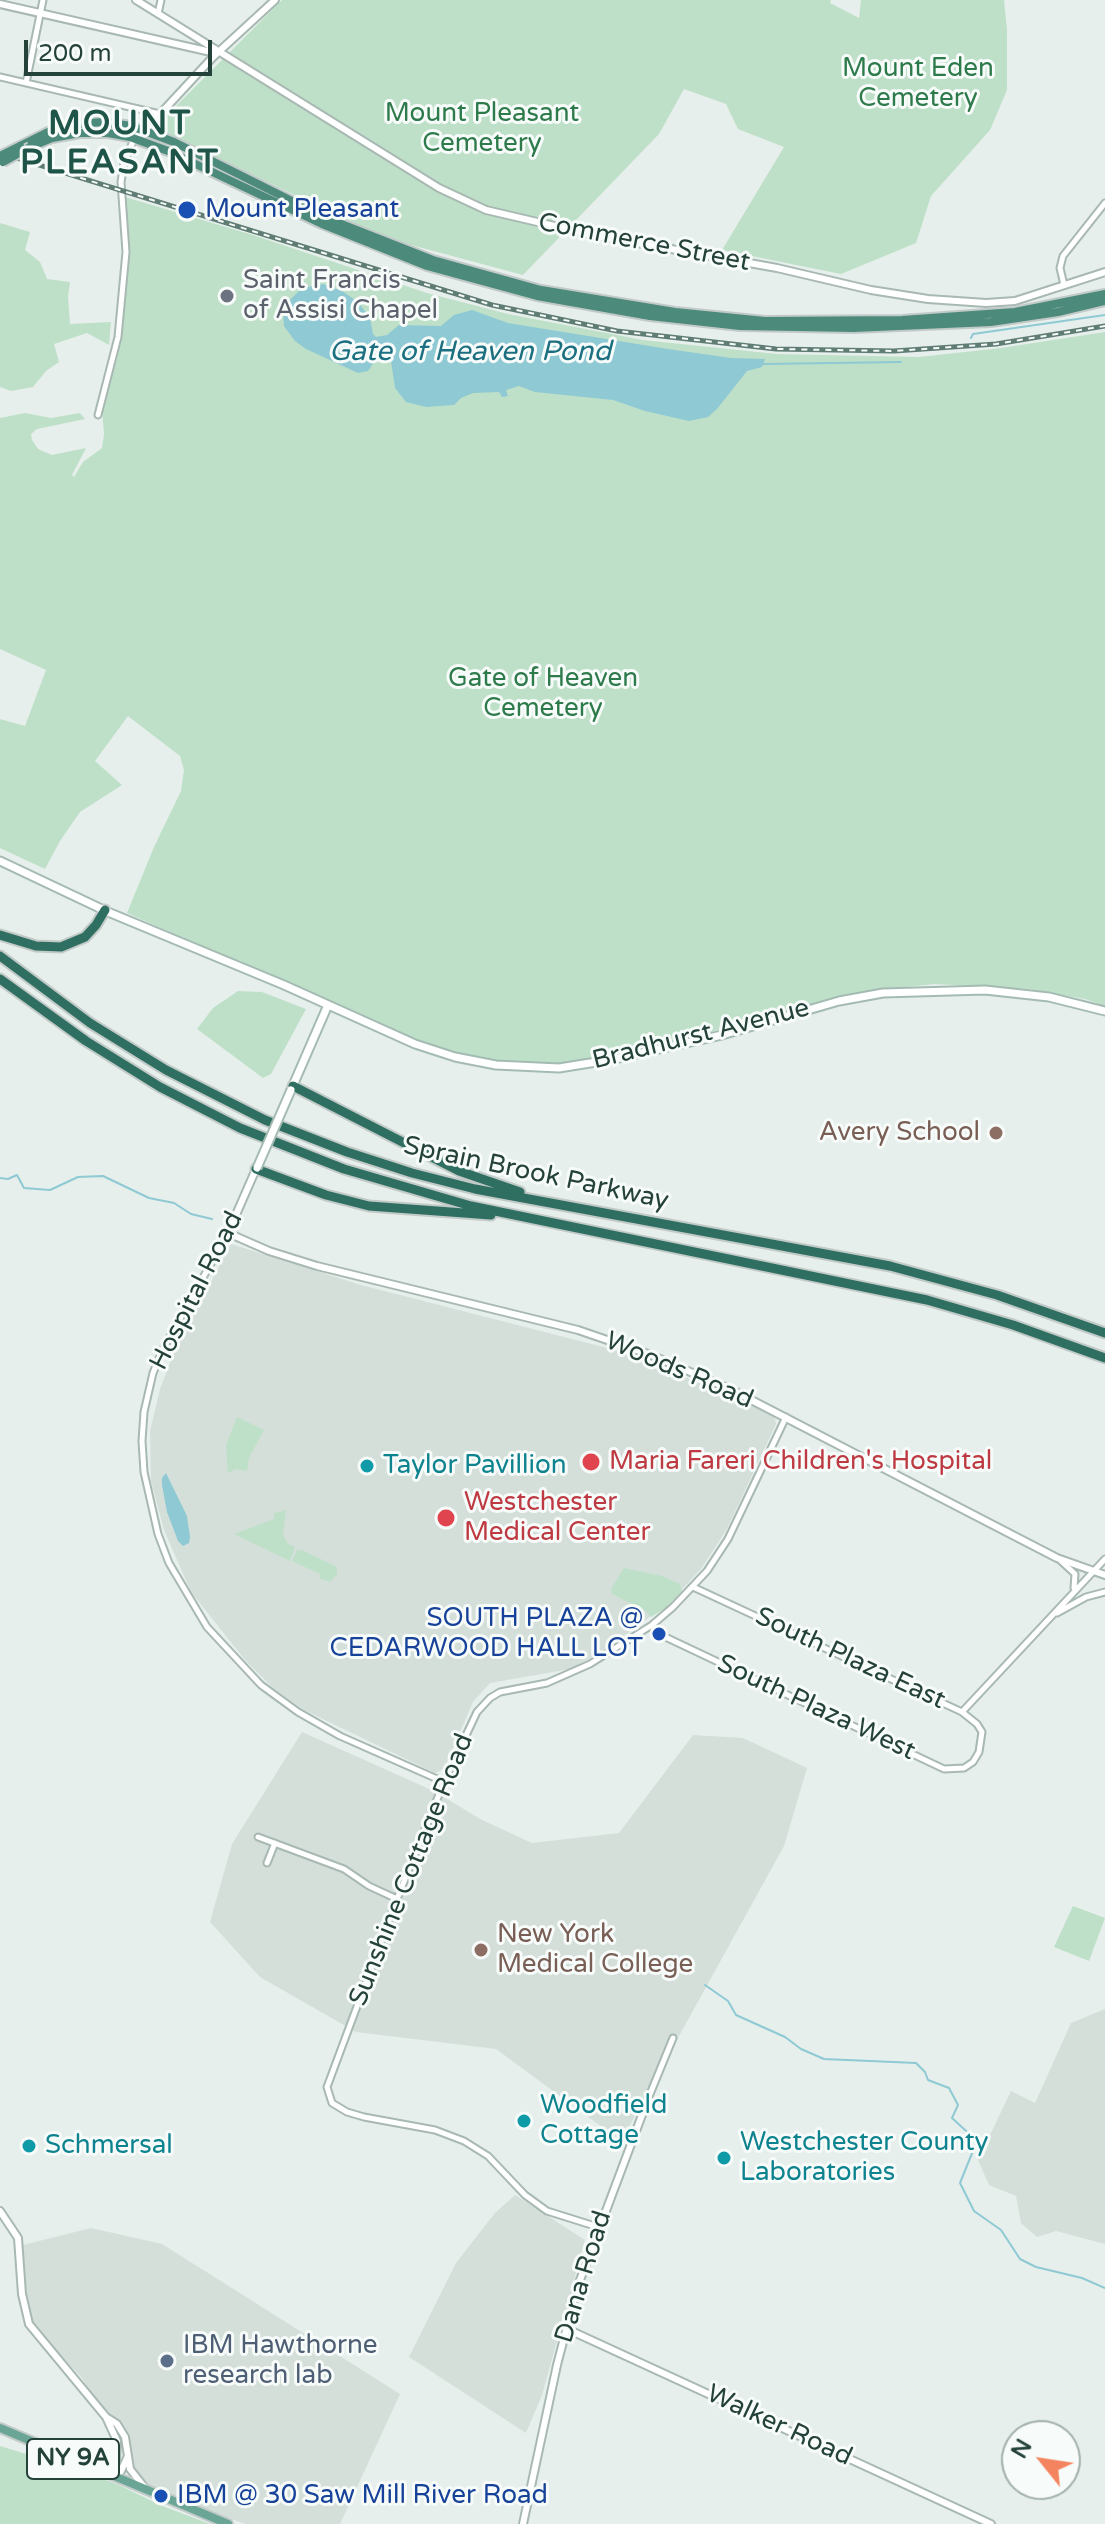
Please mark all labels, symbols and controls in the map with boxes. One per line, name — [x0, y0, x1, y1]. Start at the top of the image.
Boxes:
scale bar — [28, 24, 216, 74]
text: 200 m — [38, 39, 112, 68]
park label: Mount Eden Cemetery — [842, 53, 994, 114]
park label: Mount Pleasant Cemetery — [385, 98, 579, 160]
district label: MOUNT PLEASANT — [20, 105, 220, 184]
place label: Mount Pleasant — [205, 194, 399, 226]
marker: Mount Pleasant — [176, 199, 198, 221]
street label: Commerce Street — [535, 207, 753, 279]
place label: Saint Francis of Assisi Chapel — [243, 265, 438, 326]
marker: Saint Francis of Assisi Chapel — [218, 287, 236, 305]
water label: Gate of Heaven Pond — [329, 336, 611, 370]
park label: Gate of Heaven Cemetery — [448, 663, 638, 724]
street label: Bradhurst Avenue — [589, 993, 813, 1077]
place label: Avery School — [819, 1117, 980, 1149]
marker: Avery School — [987, 1124, 1005, 1142]
street label: Sprain Brook Parkway — [401, 1131, 671, 1217]
street label: Hospital Road — [144, 1207, 250, 1375]
street label: Woods Road — [600, 1326, 758, 1416]
place label: Maria Fareri Children's Hospital — [609, 1446, 992, 1478]
place label: Taylor Pavillion — [383, 1450, 567, 1482]
marker: Maria Fareri Children's Hospital — [580, 1451, 602, 1473]
marker: Taylor Pavillion — [358, 1457, 376, 1475]
place label: Westchester Medical Center — [464, 1487, 650, 1548]
marker: Westchester Medical Center — [435, 1507, 457, 1529]
street label: South Plaza East — [750, 1601, 950, 1717]
place label: SOUTH PLAZA @ CEDARWOOD HALL LOT — [330, 1603, 643, 1664]
marker: SOUTH PLAZA @ CEDARWOOD HALL LOT — [650, 1625, 668, 1643]
street label: South Plaza West — [712, 1648, 920, 1768]
street label: Sunshine Cottage Road — [343, 1729, 481, 2011]
place label: New York Medical College — [497, 1919, 693, 1980]
marker: New York Medical College — [472, 1941, 490, 1959]
place label: Woodfield Cottage — [540, 2090, 667, 2152]
marker: Woodfield Cottage — [515, 2112, 533, 2130]
place label: Westchester County Laboratories — [740, 2127, 989, 2188]
place label: Schmersal — [45, 2130, 173, 2162]
marker: Schmersal — [20, 2137, 38, 2155]
marker: Westchester County Laboratories — [715, 2149, 733, 2167]
street label: Dana Road — [549, 2207, 619, 2347]
place label: IBM Hawthorne research lab — [183, 2330, 378, 2392]
marker: IBM Hawthorne research lab — [158, 2352, 176, 2370]
street label: Walker Road — [701, 2379, 857, 2473]
north arrow — [1001, 2420, 1081, 2500]
text: N — [1006, 2435, 1038, 2463]
road number: NY 9A — [27, 2439, 119, 2479]
place label: IBM @ 30 Saw Mill River Road — [177, 2480, 548, 2512]
marker: IBM @ 30 Saw Mill River Road — [152, 2487, 170, 2505]

